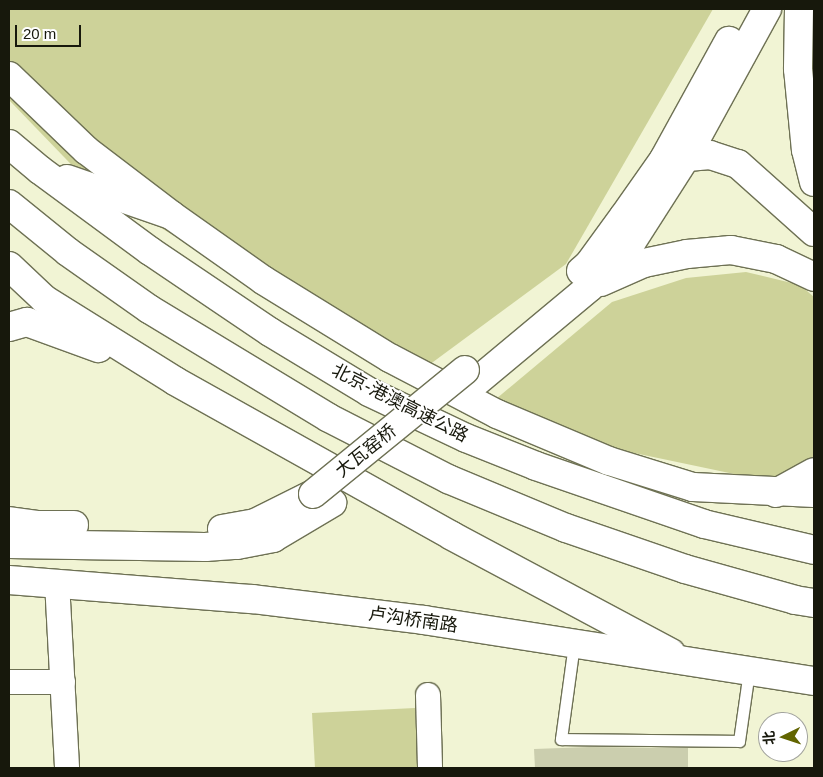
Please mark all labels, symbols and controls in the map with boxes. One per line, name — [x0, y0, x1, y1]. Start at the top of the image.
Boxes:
scale bar — [18, 15, 84, 47]
text: 20 m — [23, 25, 56, 42]
street label: 北京-港澳高速公路 — [328, 359, 472, 447]
street label: 大瓦窑桥 — [331, 420, 401, 482]
street label: 卢沟桥南路 — [367, 603, 459, 637]
north arrow — [758, 712, 808, 762]
text: 北 — [761, 730, 778, 746]

